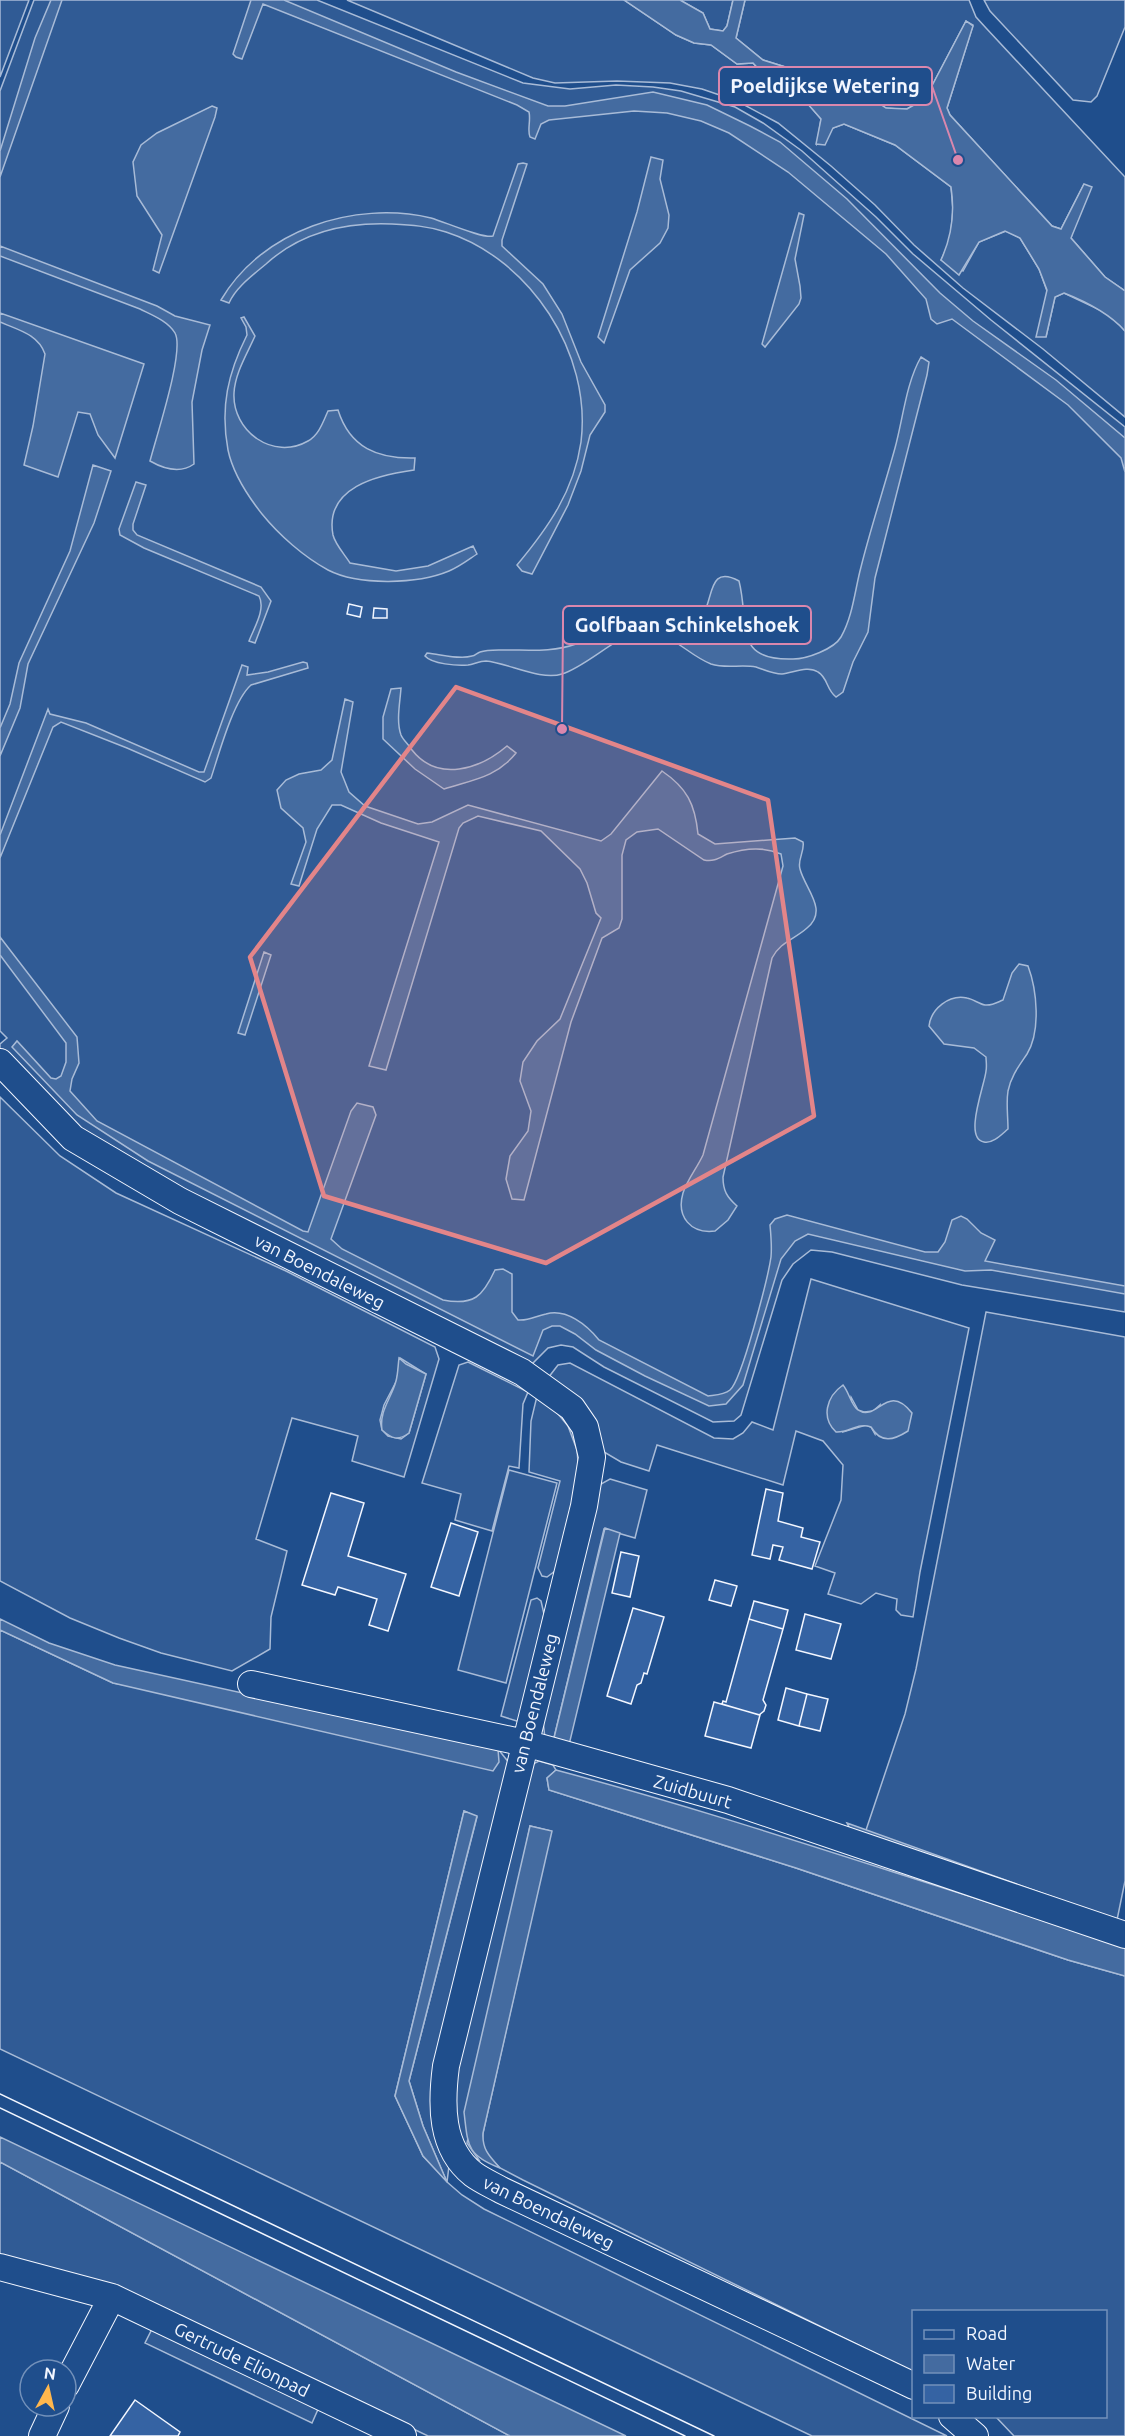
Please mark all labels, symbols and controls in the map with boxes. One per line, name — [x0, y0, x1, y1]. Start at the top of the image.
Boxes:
callout: Poeldijkse Wetering — [719, 67, 932, 105]
text: Poeldijkse Wetering — [730, 74, 920, 97]
callout: Golfbaan Schinkelshoek — [563, 606, 811, 644]
text: Golfbaan Schinkelshoek — [575, 613, 799, 636]
street label: van Boendaleweg — [252, 1230, 388, 1312]
street label: van Boendaleweg — [507, 1631, 561, 1775]
street label: Zuidbuurt — [652, 1770, 734, 1812]
street label: van Boendaleweg — [480, 2172, 618, 2252]
legend — [912, 2310, 1107, 2418]
street label: Gertrude Elionpad — [171, 2318, 313, 2400]
text: Road — [966, 2323, 1008, 2343]
text: Water — [966, 2353, 1016, 2373]
north arrow — [18, 2358, 78, 2418]
text: N — [43, 2363, 57, 2383]
text: Building — [966, 2383, 1032, 2403]

